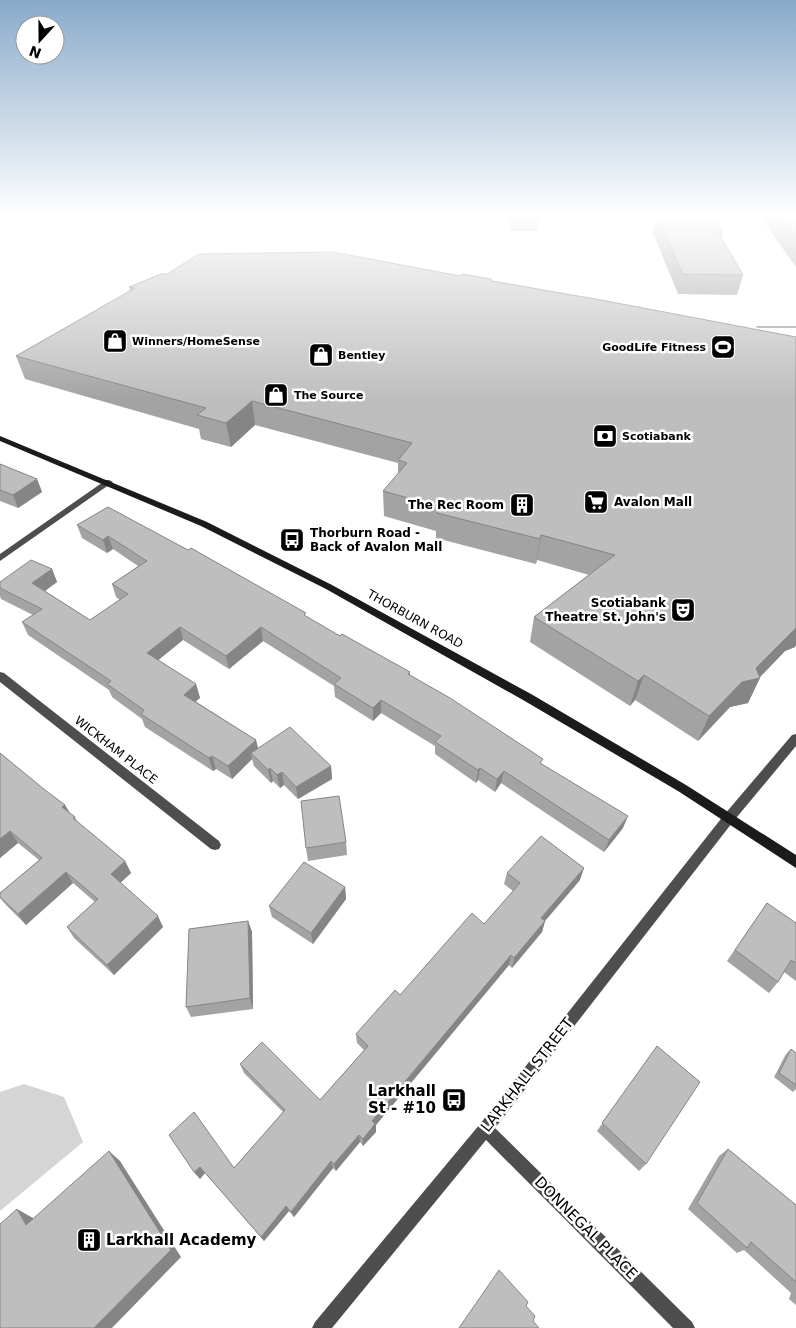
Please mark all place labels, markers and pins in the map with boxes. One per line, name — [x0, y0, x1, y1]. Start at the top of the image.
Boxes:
shop icon: Winners/HomeSense — [102, 328, 128, 354]
sports icon: GoodLife Fitness — [710, 334, 736, 360]
place label: Winners/HomeSense — [132, 335, 260, 348]
place label: GoodLife Fitness — [602, 341, 706, 354]
shop icon: Bentley — [308, 342, 334, 368]
place label: Bentley — [338, 349, 385, 362]
shop icon: The Source — [263, 382, 289, 408]
place label: The Source — [294, 389, 363, 402]
bank icon: Scotiabank — [592, 423, 618, 449]
place label: Scotiabank — [622, 430, 692, 443]
supermarket icon: Avalon Mall — [583, 489, 609, 515]
building icon: The Rec Room — [509, 492, 535, 518]
place label: Avalon Mall — [614, 495, 692, 509]
place label: The Rec Room — [408, 498, 504, 512]
place label: Thorburn Road - Back of Avalon Mall — [310, 526, 442, 554]
bus stop icon: Thorburn Road - Back of Avalon Mall — [279, 527, 305, 553]
place label: Scotiabank Theatre St. John's — [545, 596, 667, 624]
theatre icon: Scotiabank Theatre St. John's — [670, 597, 696, 623]
place label: Larkhall St - #10 — [368, 1082, 436, 1117]
bus stop icon: Larkhall St - #10 — [441, 1087, 467, 1113]
building icon: Larkhall Academy — [76, 1227, 102, 1253]
place label: Larkhall Academy — [106, 1231, 257, 1249]

